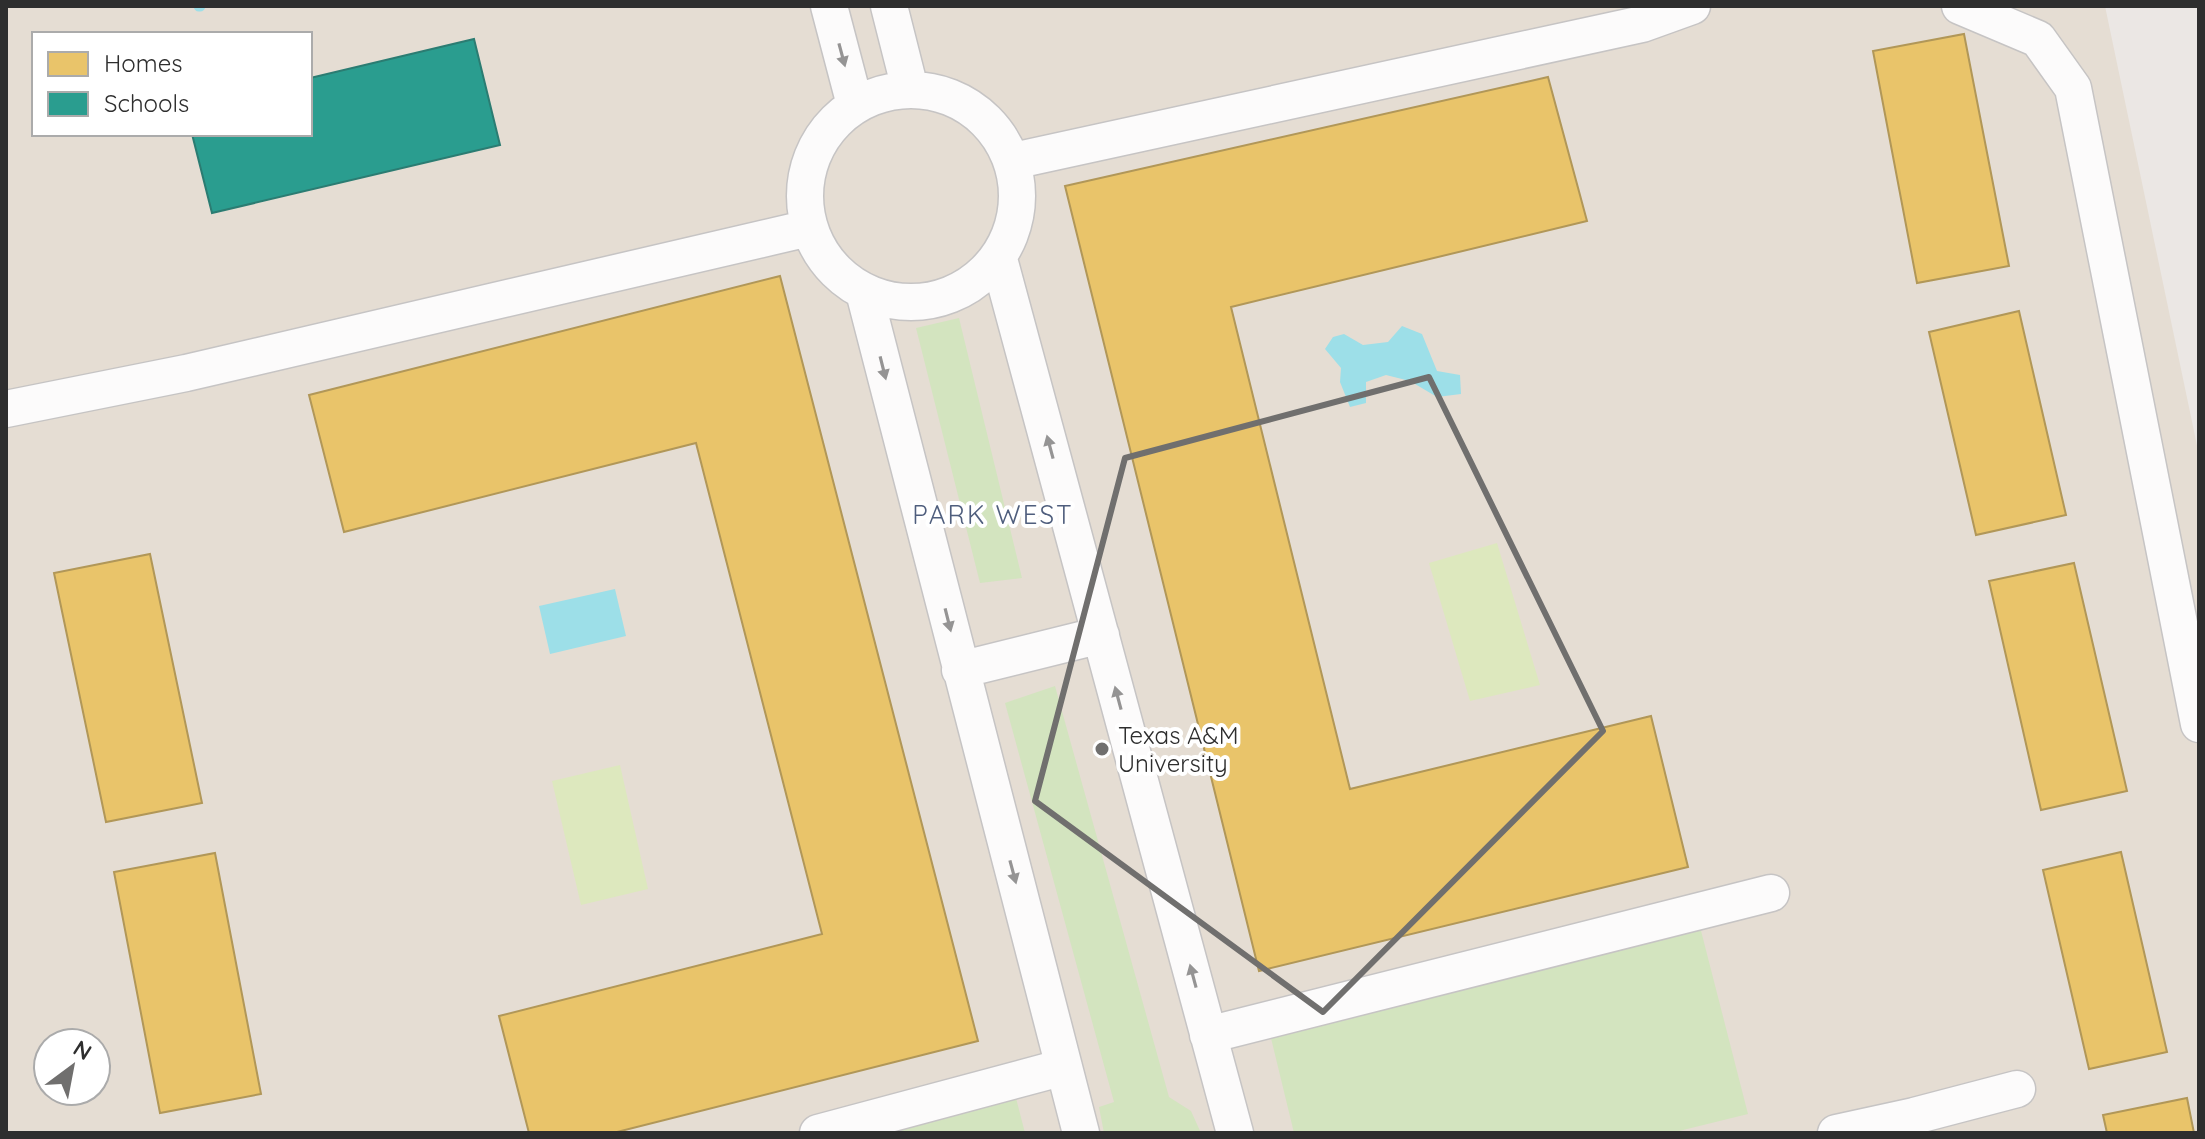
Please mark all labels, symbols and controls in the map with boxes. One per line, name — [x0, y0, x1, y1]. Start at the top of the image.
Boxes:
legend — [32, 32, 312, 136]
one-way arrow — [836, 43, 848, 68]
text: Homes — [104, 48, 182, 78]
text: Schools — [104, 88, 189, 118]
one-way arrow — [878, 356, 890, 381]
one-way arrow — [1044, 435, 1056, 460]
district label: PARK WEST — [912, 498, 1074, 531]
one-way arrow — [942, 608, 954, 633]
one-way arrow — [1112, 686, 1124, 711]
place label: Texas A&M University — [1118, 720, 1239, 778]
marker: Texas A&M University — [1093, 740, 1111, 758]
one-way arrow — [1007, 859, 1019, 884]
one-way arrow — [1186, 964, 1198, 989]
north arrow — [32, 1027, 112, 1107]
text: N — [68, 1034, 97, 1066]

